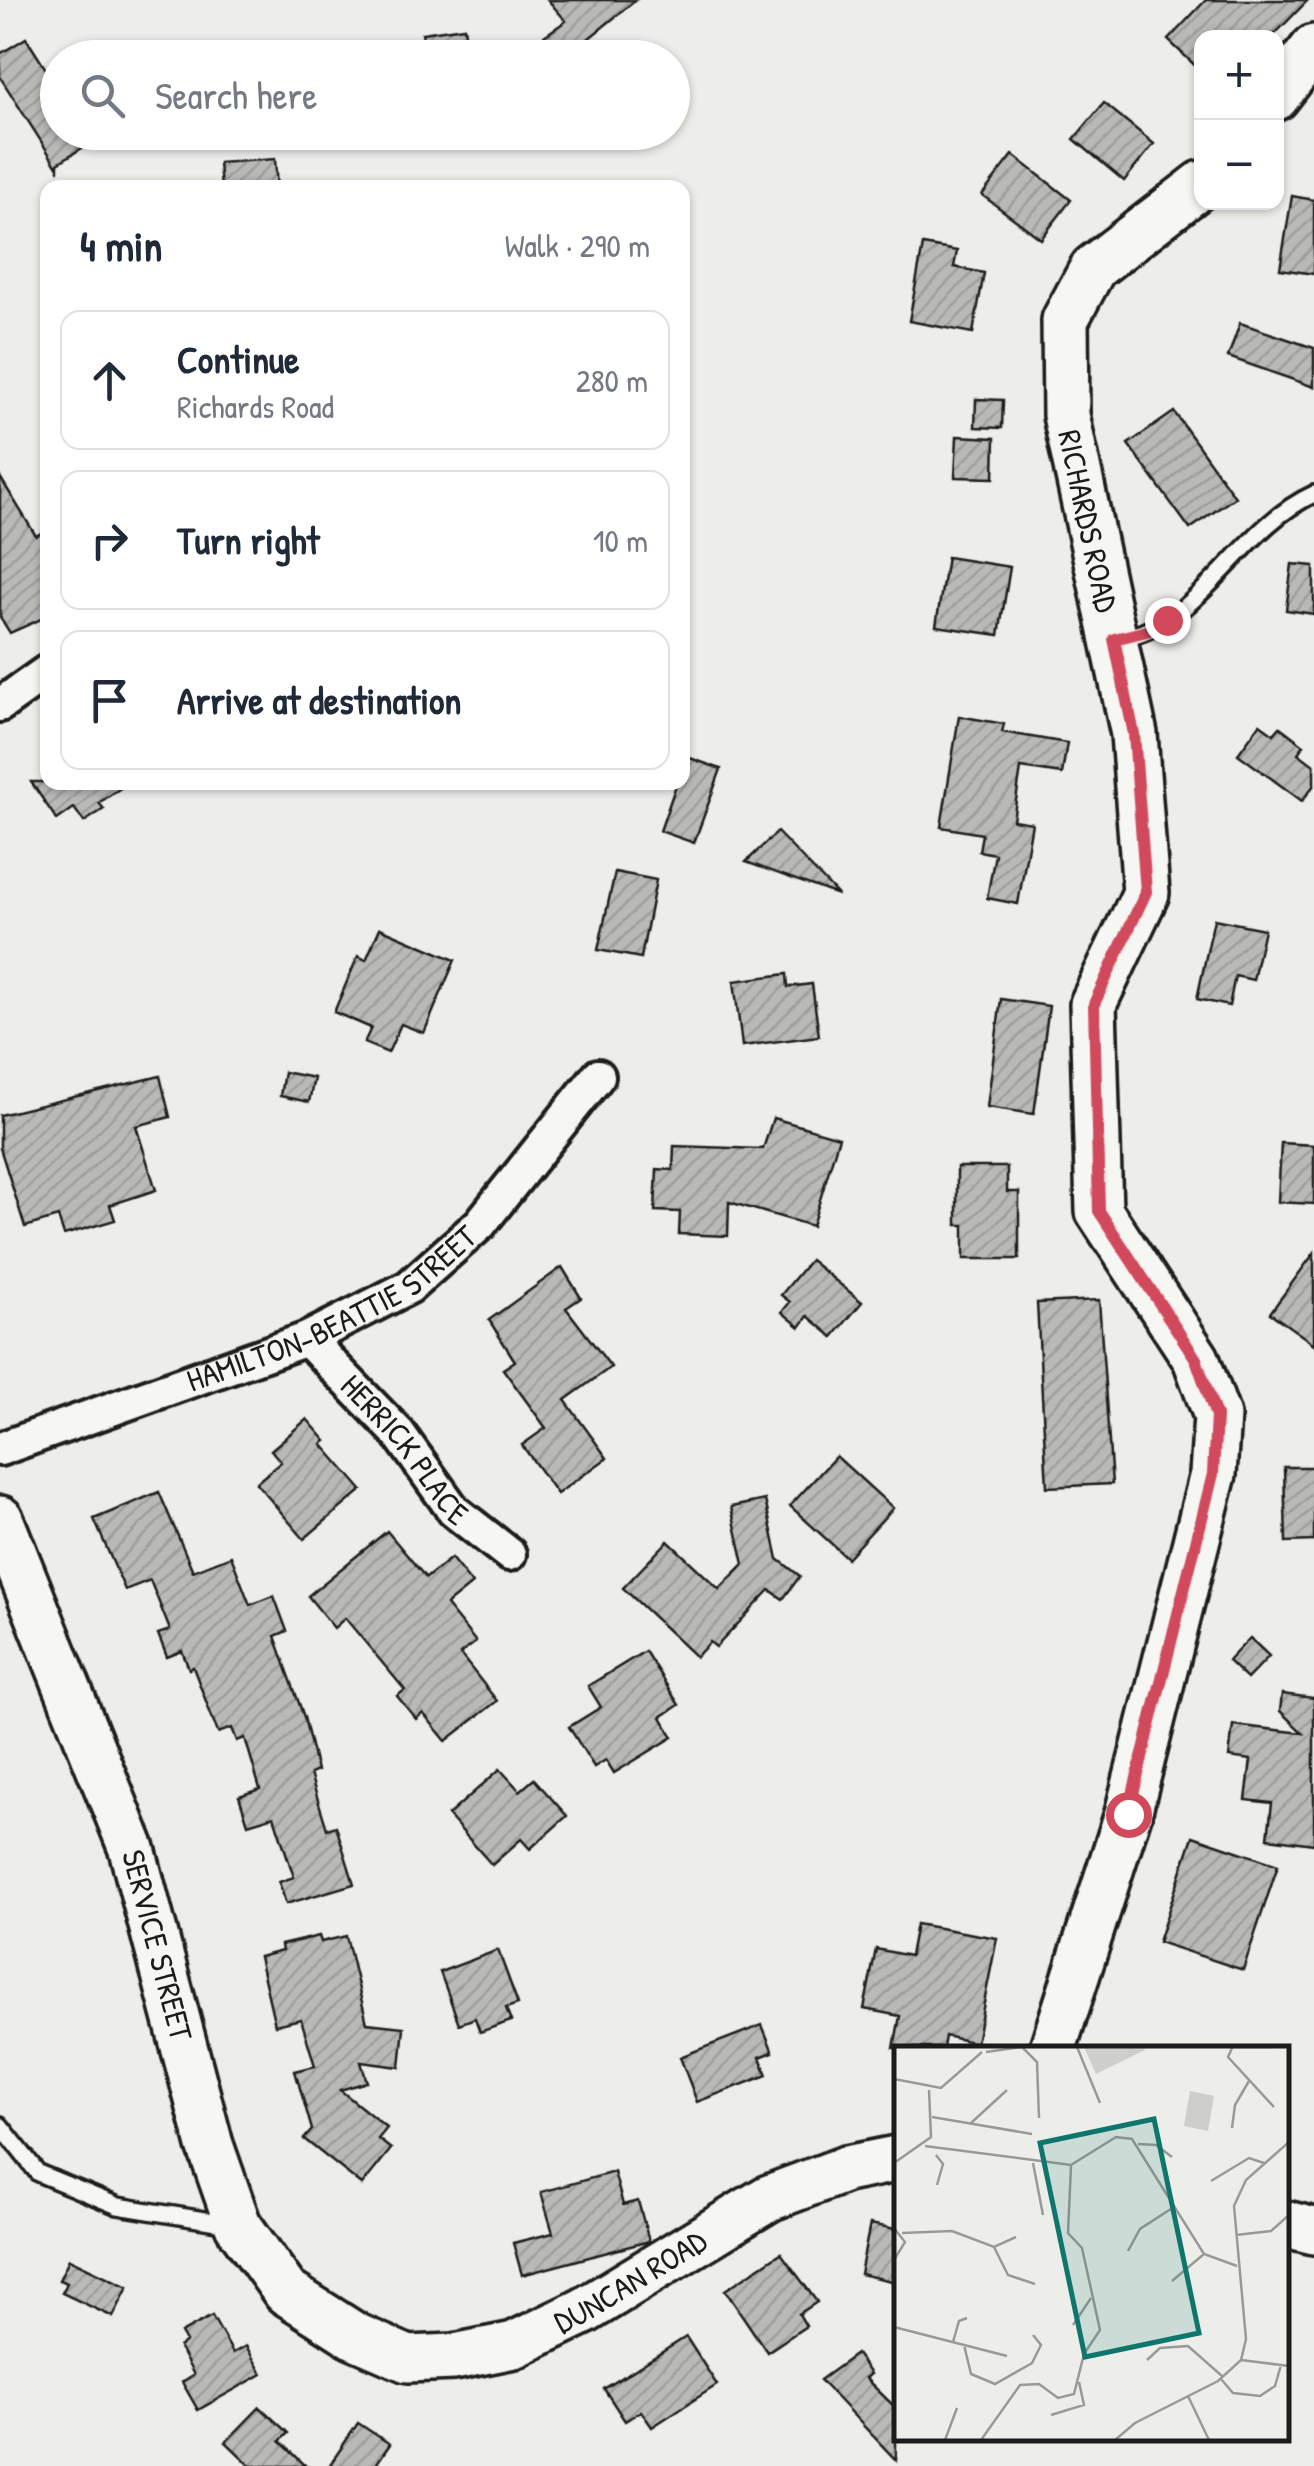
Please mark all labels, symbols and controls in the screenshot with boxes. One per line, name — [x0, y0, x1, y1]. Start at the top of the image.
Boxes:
map controls — [1194, 30, 1284, 210]
button: + — [1194, 30, 1284, 120]
search box — [40, 40, 690, 150]
icon: search — [75, 68, 130, 123]
text: Search here — [155, 69, 317, 121]
button: − — [1194, 120, 1284, 210]
text: 4 min — [80, 217, 162, 274]
text: Walk · 290 m — [505, 224, 650, 267]
text: Continue — [177, 333, 299, 385]
icon: ahead — [82, 353, 137, 408]
text: 280 m — [576, 359, 648, 402]
text: Richards Road — [177, 385, 334, 428]
street label: RICHARDS ROAD — [1048, 426, 1129, 616]
icon: right — [82, 513, 137, 568]
text: Turn right — [177, 514, 320, 566]
text: 10 m — [593, 519, 648, 562]
route end — [1145, 598, 1191, 644]
icon: arrive — [82, 673, 137, 728]
text: Arrive at destination — [177, 674, 461, 726]
street label: HAMILTON-BEATTIE STREET — [181, 1214, 486, 1401]
street label: HERRICK PLACE — [332, 1365, 477, 1535]
route start — [1106, 1792, 1152, 1838]
street label: SERVICE STREET — [112, 1845, 204, 2046]
inset map — [894, 2046, 1289, 2441]
street label: DUNCAN ROAD — [547, 2219, 714, 2343]

